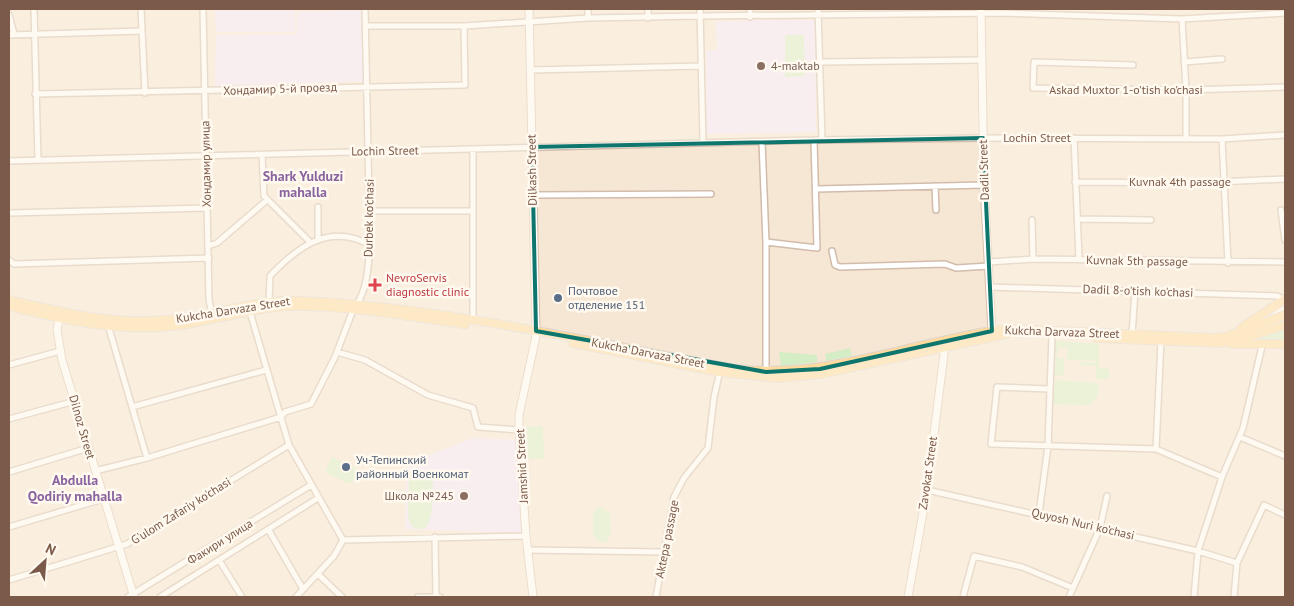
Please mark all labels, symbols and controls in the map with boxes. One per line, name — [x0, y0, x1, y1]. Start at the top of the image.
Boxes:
place label: 4-maktab — [771, 58, 820, 73]
marker: 4-maktab — [755, 60, 767, 72]
street label: Хондамир 5-й проезд — [223, 79, 338, 98]
street label: Askad Muxtor 1-o'tish ko'chasi — [1049, 82, 1203, 97]
street label: Хондамир улица — [197, 120, 214, 208]
street label: Lochin Street — [1003, 130, 1071, 145]
street label: Dilkash Street — [523, 134, 540, 206]
street label: Dadil Street — [975, 139, 992, 201]
street label: Lochin Street — [351, 142, 419, 159]
district label: Shark Yulduzi mahalla — [263, 167, 344, 201]
street label: Kuvnak 4th passage — [1129, 174, 1231, 189]
street label: Durbek ko'chasi — [360, 179, 377, 257]
street label: Kuvnak 5th passage — [1086, 252, 1188, 269]
place label: NevroServis diagnostic clinic — [386, 270, 470, 299]
marker: NevroServis diagnostic clinic — [368, 278, 382, 292]
street label: Dadil 8-o'tish ko'chasi — [1083, 281, 1194, 300]
place label: Почтовое отделение 151 — [568, 283, 645, 312]
marker: Почтовое отделение 151 — [552, 292, 564, 304]
street label: Kukcha Darvaza Street — [175, 293, 291, 326]
street label: Kukcha Darvaza Street — [1004, 322, 1120, 341]
street label: Kukcha Darvaza Street — [590, 334, 706, 371]
street label: Dilnoz Street — [66, 393, 99, 461]
street label: Jamshid Street — [512, 429, 531, 505]
street label: Zavokat Street — [915, 435, 940, 511]
place label: Уч-Тепинский районный Военкомат — [356, 452, 469, 481]
marker: Уч-Тепинский районный Военкомат — [340, 461, 352, 473]
district label: Abdulla Qodiriy mahalla — [28, 471, 122, 505]
street label: G'ulom Zafariy ko'chasi — [128, 474, 233, 547]
place label: Школа №245 — [384, 488, 454, 503]
marker: Школа №245 — [458, 490, 470, 502]
street label: Aktepa passage — [652, 498, 681, 579]
street label: Quyosh Nuri ko'chasi — [1030, 504, 1136, 543]
street label: Факири улица — [184, 515, 255, 568]
north arrow — [20, 536, 70, 586]
text: N — [43, 539, 59, 559]

